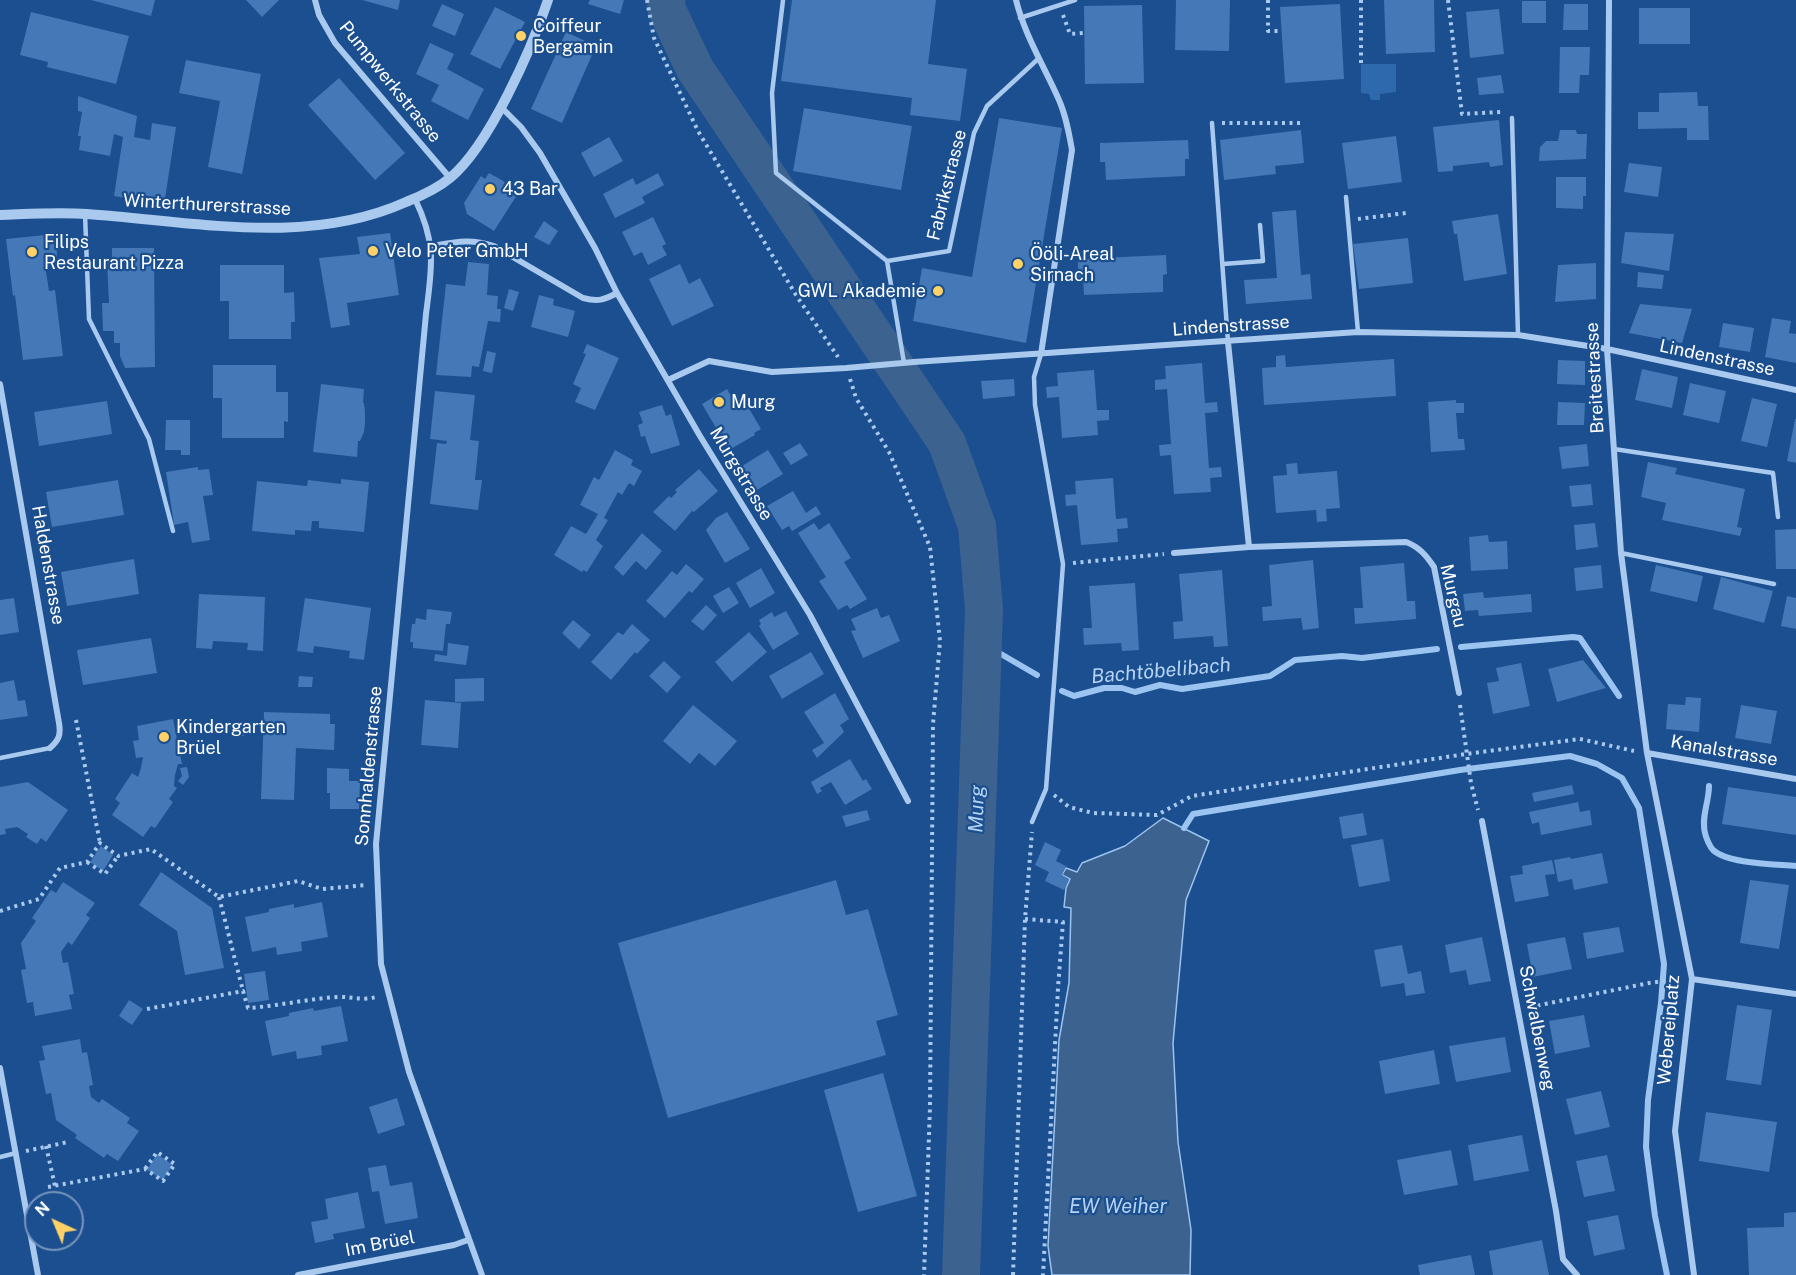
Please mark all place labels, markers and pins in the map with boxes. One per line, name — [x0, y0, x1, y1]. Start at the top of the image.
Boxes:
place label: Coiffeur Bergamin — [533, 15, 613, 57]
marker: Coiffeur Bergamin — [514, 29, 528, 43]
place label: 43 Bar — [502, 178, 558, 200]
marker: 43 Bar — [483, 182, 497, 196]
place label: Filips Restaurant Pizza — [44, 231, 184, 274]
place label: Velo Peter GmbH — [385, 240, 529, 262]
place label: Ööli-Areal Sirnach — [1030, 243, 1115, 286]
marker: Velo Peter GmbH — [366, 244, 380, 258]
marker: Filips Restaurant Pizza — [25, 245, 39, 259]
marker: Ööli-Areal Sirnach — [1011, 257, 1025, 271]
place label: GWL Akademie — [798, 280, 926, 302]
marker: GWL Akademie — [931, 284, 945, 298]
place label: Murg — [731, 391, 775, 413]
marker: Murg — [712, 395, 726, 409]
place label: Kindergarten Brüel — [176, 716, 286, 758]
marker: Kindergarten Brüel — [157, 730, 171, 744]

